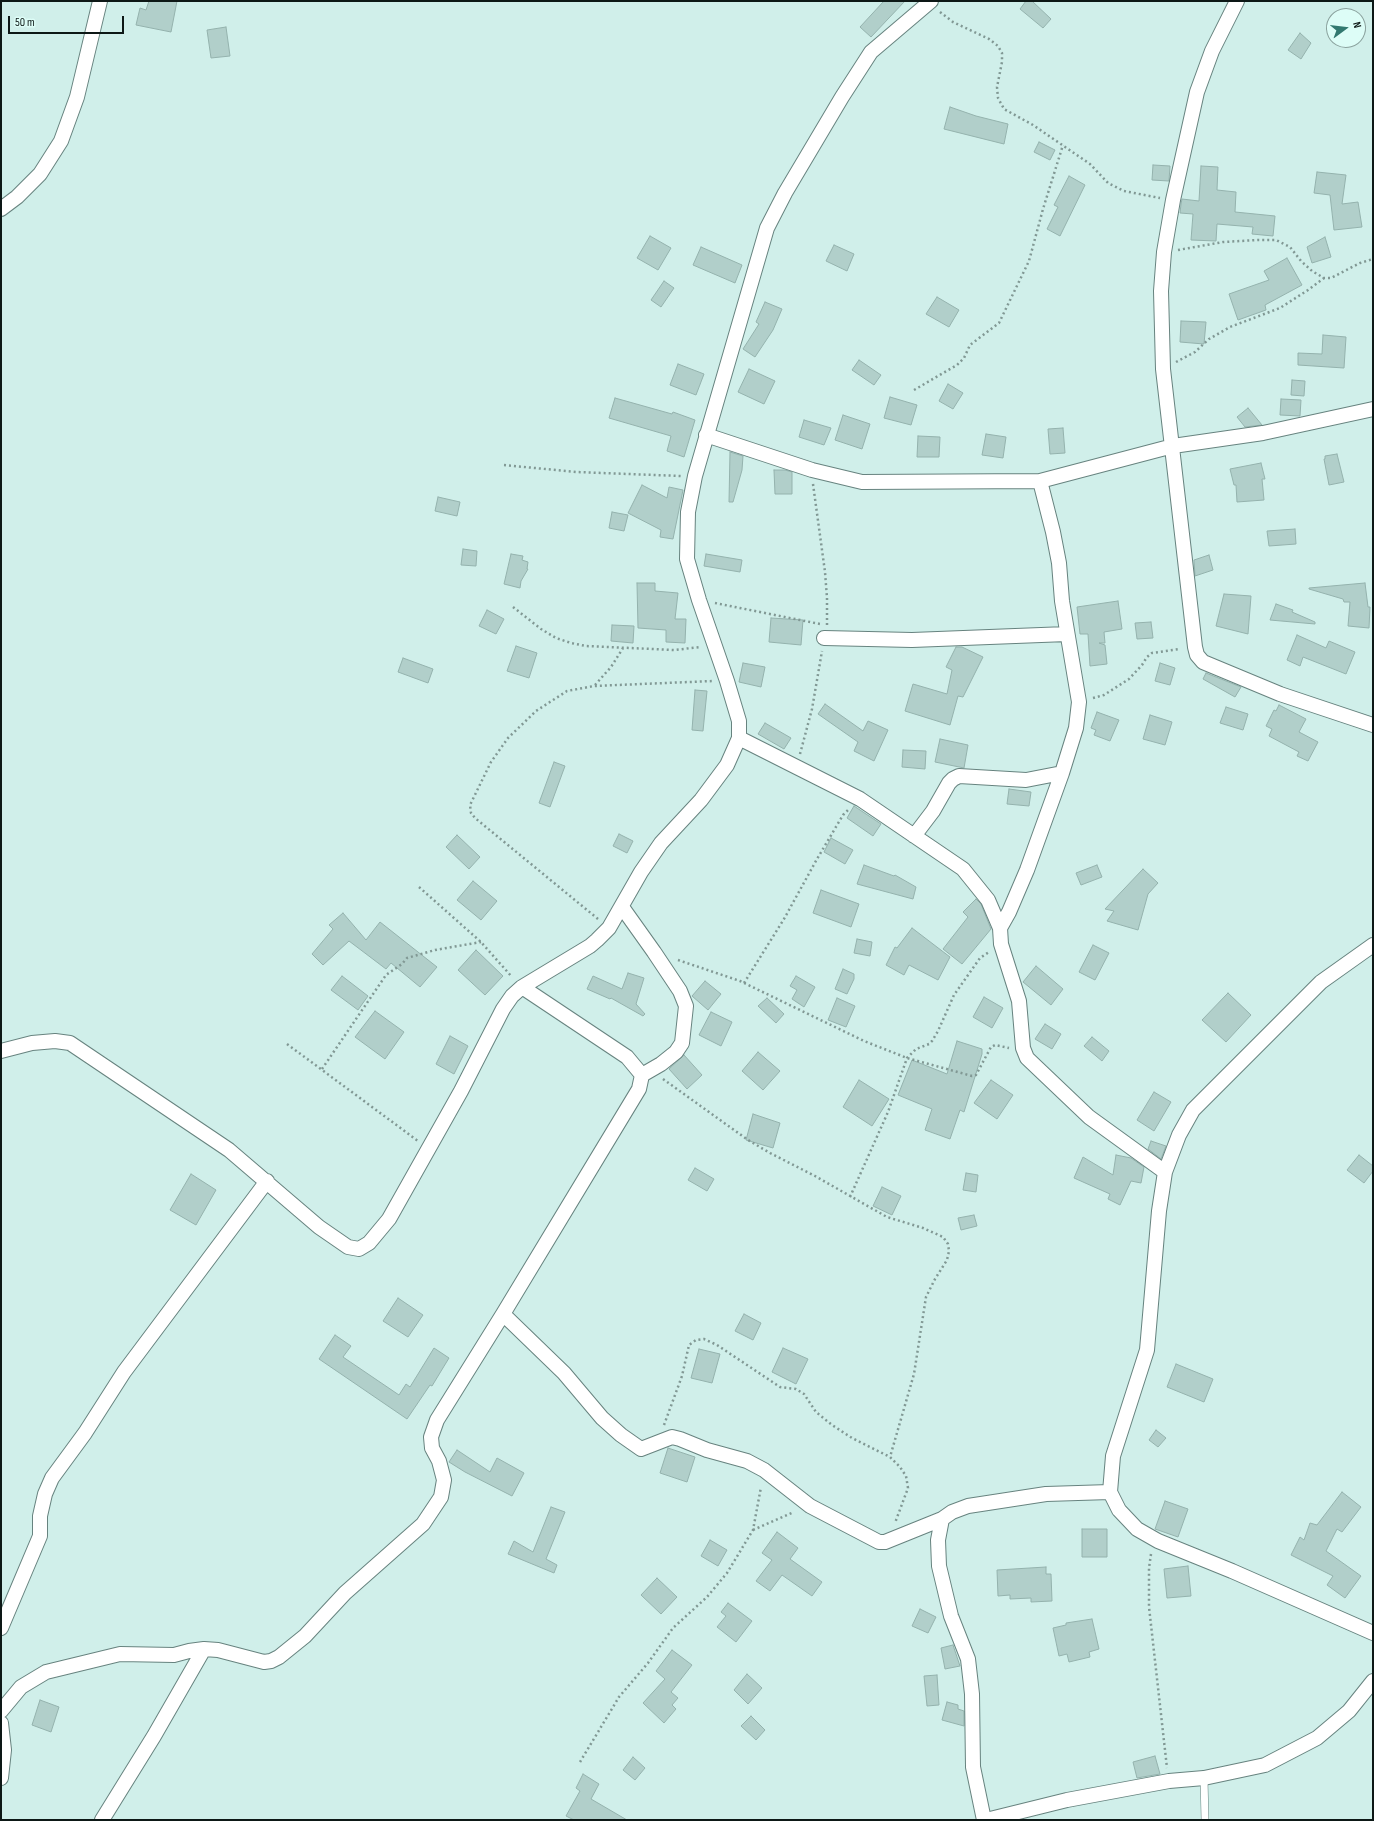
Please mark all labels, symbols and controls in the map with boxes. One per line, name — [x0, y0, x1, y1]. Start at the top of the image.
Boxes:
scale bar — [10, 8, 126, 34]
north arrow — [1326, 8, 1366, 48]
text: 50 m — [15, 15, 35, 30]
text: N — [1350, 21, 1364, 30]

